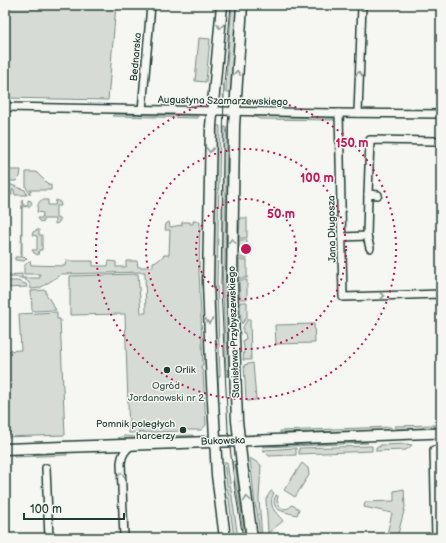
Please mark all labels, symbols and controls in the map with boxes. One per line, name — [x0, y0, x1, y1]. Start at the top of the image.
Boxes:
one-way arrow — [216, 23, 225, 29]
street label: Bednarska — [128, 32, 144, 82]
one-way arrow — [233, 69, 242, 76]
one-way arrow — [355, 71, 364, 77]
street label: Augustyna Szamarzewskiego — [158, 94, 289, 108]
text: 150 m — [336, 136, 368, 151]
one-way arrow — [206, 147, 215, 153]
text: 100 m — [300, 171, 334, 186]
street label: Jana Długosza — [325, 195, 339, 263]
text: 50 m — [267, 207, 295, 222]
one-way arrow — [228, 238, 236, 244]
centre of rings — [239, 242, 253, 256]
street label: Stanisława Przybyszewskiego — [226, 265, 242, 398]
one-way arrow — [379, 292, 385, 300]
one-way arrow — [205, 318, 213, 324]
place label: Orlik — [175, 364, 196, 376]
marker: Orlik — [162, 365, 172, 375]
park label: Ogród Jordanowski nr 2 — [128, 380, 204, 404]
place label: Pomnik poległych harcerzy — [96, 418, 175, 442]
marker: Pomnik poległych harcerzy — [178, 425, 188, 435]
street label: Bukowska — [200, 434, 246, 448]
one-way arrow — [117, 472, 126, 478]
scale bar — [24, 495, 124, 521]
one-way arrow — [243, 496, 252, 502]
text: 100 m — [30, 502, 62, 517]

